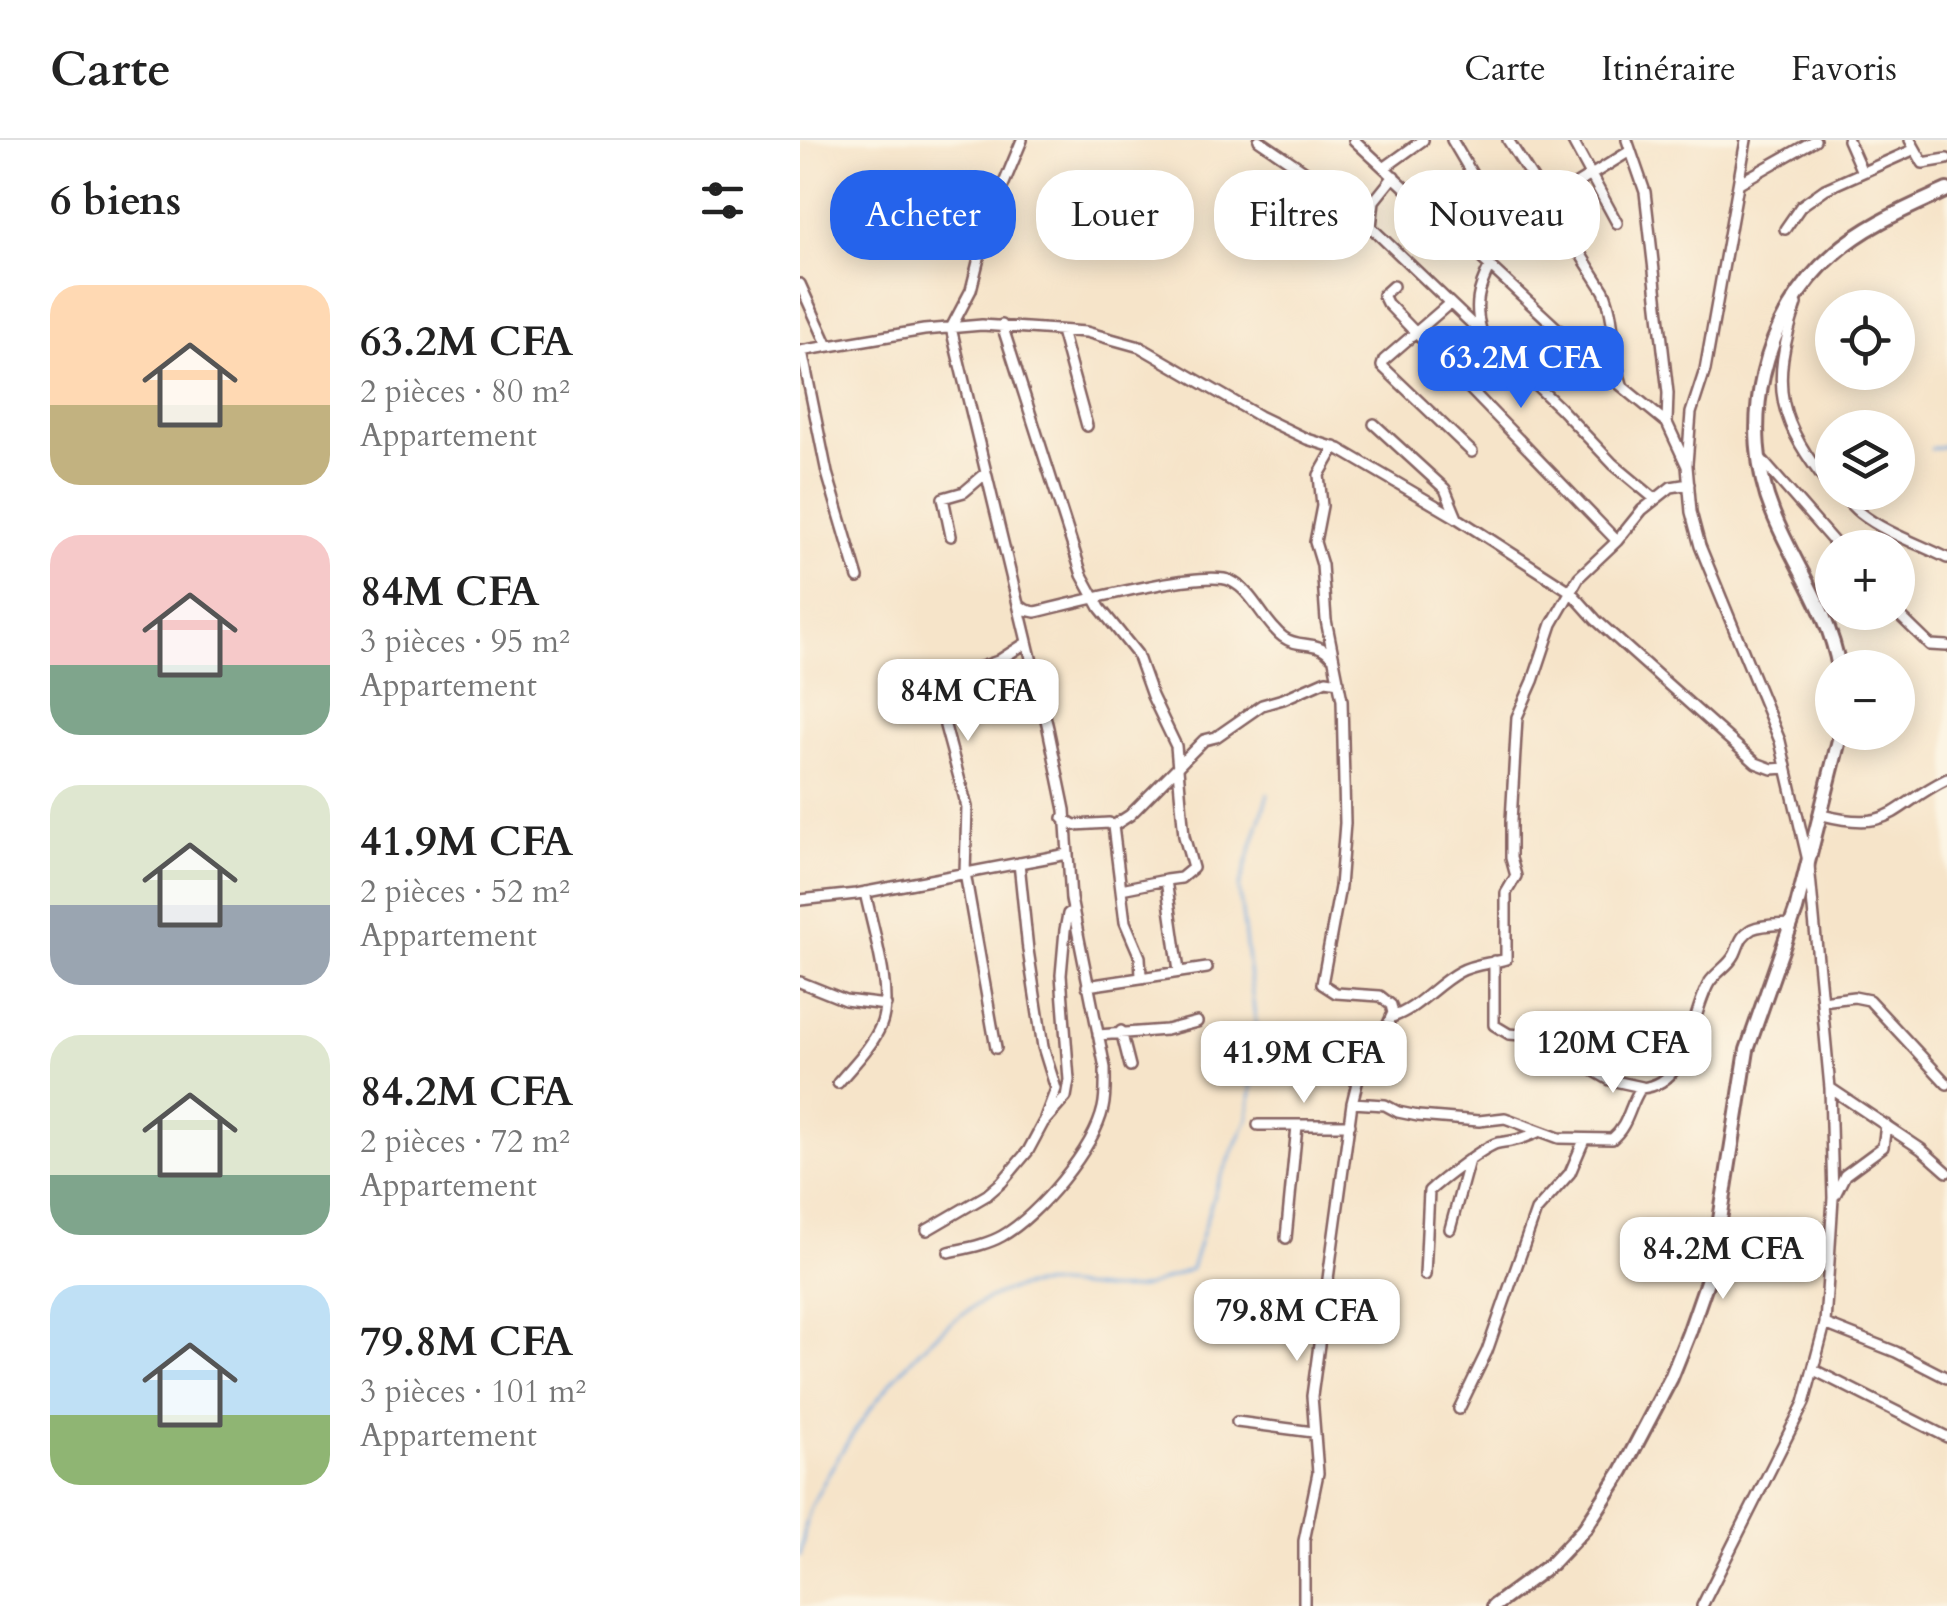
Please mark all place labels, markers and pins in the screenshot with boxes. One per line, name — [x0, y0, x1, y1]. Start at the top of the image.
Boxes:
pin: 63.2M CFA — [1407, 326, 1635, 411]
pin: 84M CFA — [876, 659, 1060, 744]
pin: 120M CFA — [1510, 1011, 1716, 1096]
pin: 41.9M CFA — [1190, 1021, 1418, 1106]
pin: 84.2M CFA — [1609, 1217, 1837, 1302]
pin: 79.8M CFA — [1183, 1279, 1411, 1364]

